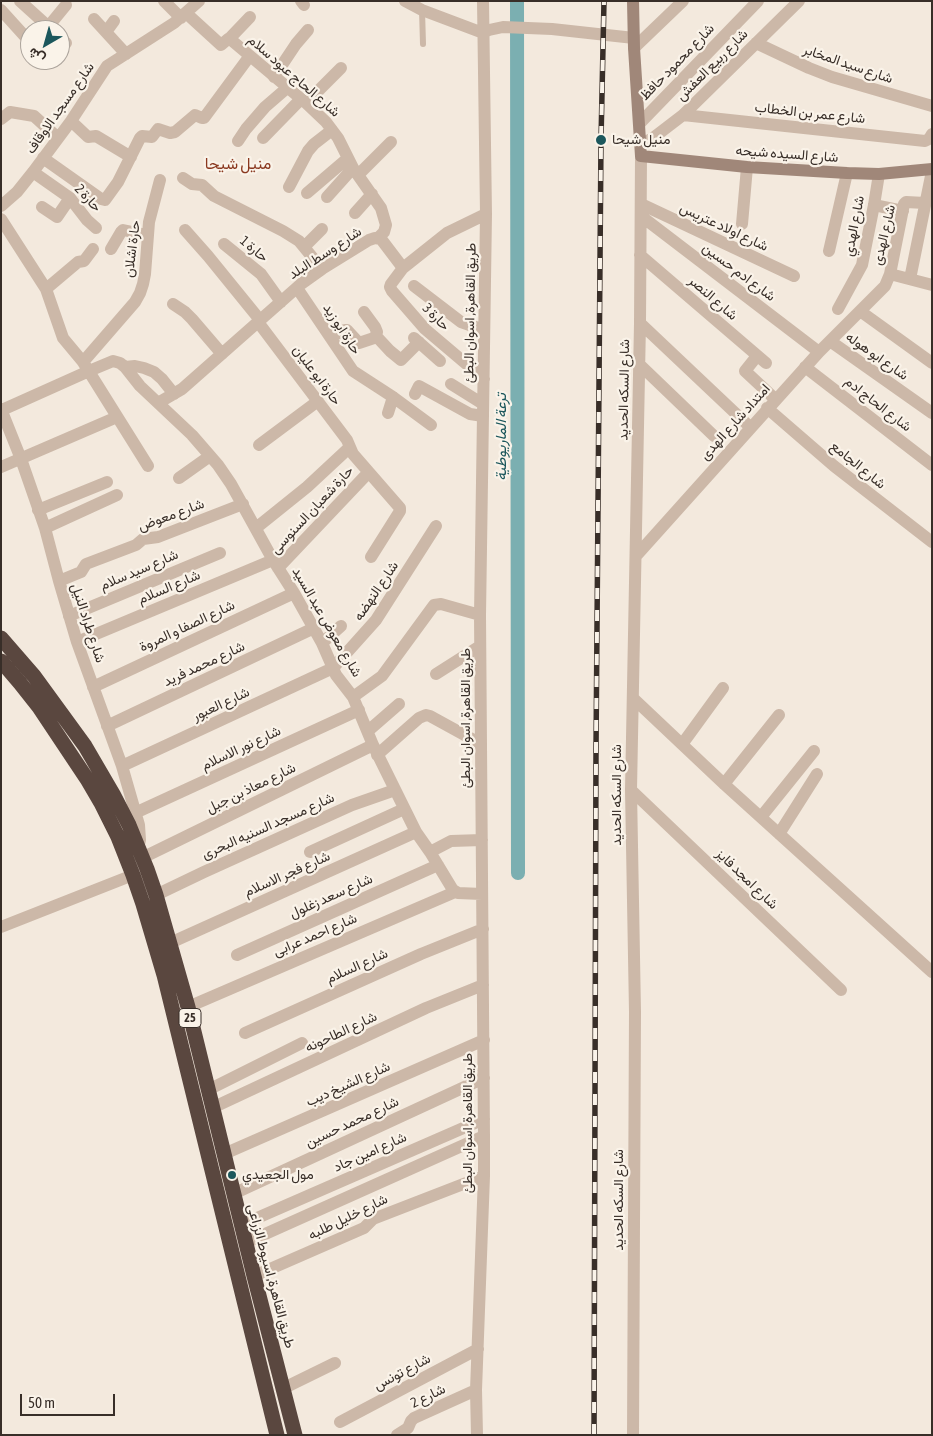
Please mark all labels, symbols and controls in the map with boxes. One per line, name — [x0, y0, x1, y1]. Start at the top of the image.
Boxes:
north arrow — [20, 20, 70, 70]
street label: شارع محمود حافظ — [636, 20, 718, 104]
street label: شارع ربيع العفش — [673, 26, 751, 104]
street label: شارع الحاج عبود سلام — [244, 31, 344, 121]
street label: شارع سيد المخابر — [801, 41, 895, 87]
text: ش — [25, 45, 48, 68]
street label: شارع مسجد الاوقاف — [22, 59, 98, 157]
street label: شارع عمر بن الخطاب — [754, 99, 866, 127]
place label: منيل شيحا — [612, 132, 670, 148]
marker: منيل شيحا — [594, 133, 608, 147]
street label: شارع السيده شيحه — [735, 142, 839, 166]
district label: منيل شيحا — [205, 154, 271, 174]
street label: حارة 2 — [71, 181, 105, 215]
street label: شارع الهدي — [840, 194, 868, 258]
street label: شارع اولاد عتريس — [677, 199, 771, 255]
street label: شارع الهدى — [869, 203, 899, 267]
street label: حارة اشلان — [120, 220, 144, 278]
street label: شارع وسط البلد — [285, 223, 365, 283]
street label: حارة 1 — [236, 232, 272, 266]
street label: شارع ادم حسين — [699, 239, 779, 305]
street label: طريق القاهرة, اسوان البطئ — [460, 243, 480, 383]
street label: شارع النصر — [685, 272, 741, 324]
street label: حارة ابو زيد — [319, 300, 365, 358]
street label: حارة 3 — [419, 300, 453, 334]
street label: شارع ابو هوله — [842, 328, 912, 384]
street label: شارع السكه الحديد — [615, 339, 633, 441]
street label: حارة ابو عليان — [289, 342, 345, 408]
street label: شارع الحاج ادم — [841, 373, 915, 435]
street label: امتداد شارع الهدى — [696, 380, 774, 464]
water label: ترعة الماريوطية — [492, 393, 510, 481]
street label: شارع الجامع — [827, 438, 889, 492]
street label: حارة شعبان السنوسى — [267, 462, 357, 558]
street label: شارع معوض — [136, 495, 206, 535]
street label: شارع سيد سلام — [97, 546, 181, 594]
street label: شارع النهضه — [350, 558, 402, 624]
street label: شارع معوض عبد السيد — [289, 564, 365, 680]
street label: شارع السلام — [135, 566, 203, 608]
street label: شارع طراد النيل — [67, 581, 109, 665]
street label: شارع الصفا و المروة — [137, 597, 237, 655]
street label: شارع محمد فريد — [161, 638, 247, 690]
street label: طريق القاهرة, اسوان البطئ — [458, 648, 474, 788]
street label: شارع العبور — [190, 683, 252, 725]
street label: شارع نور الاسلام — [198, 722, 284, 774]
street label: شارع السكه الحديد — [609, 744, 625, 846]
street label: شارع معاذ بن جبل — [203, 759, 299, 817]
street label: شارع مسجد السنيه البحرى — [199, 789, 337, 863]
street label: شارع امجد فايز — [712, 845, 782, 913]
street label: شارع فجر الاسلام — [241, 848, 333, 900]
street label: شارع سعد زغلول — [287, 870, 375, 922]
street label: شارع احمد عرابى — [270, 910, 360, 960]
street label: شارع السلام — [323, 945, 391, 987]
road number: 25 — [179, 1008, 201, 1028]
street label: شارع الطاحونه — [302, 1008, 380, 1056]
street label: طريق القاهرة, اسوان البطئ — [460, 1053, 476, 1193]
street label: شارع الشيخ ديب — [303, 1058, 393, 1110]
street label: شارع محمد حسين — [303, 1093, 401, 1151]
street label: شارع امين جاد — [331, 1128, 409, 1176]
street label: شارع السكه الحديد — [611, 1149, 627, 1251]
place label: مول الجعيدي — [242, 1167, 314, 1183]
marker: مول الجعيدي — [226, 1169, 238, 1181]
street label: شارع خليل طلبه — [305, 1191, 391, 1243]
street label: طريق القاهرة, اسيوط الزراعى — [244, 1202, 298, 1350]
street label: شارع تونس — [371, 1350, 433, 1394]
street label: شارع 2 — [408, 1380, 448, 1412]
scale bar — [22, 1384, 118, 1416]
text: 50 m — [28, 1394, 55, 1411]

